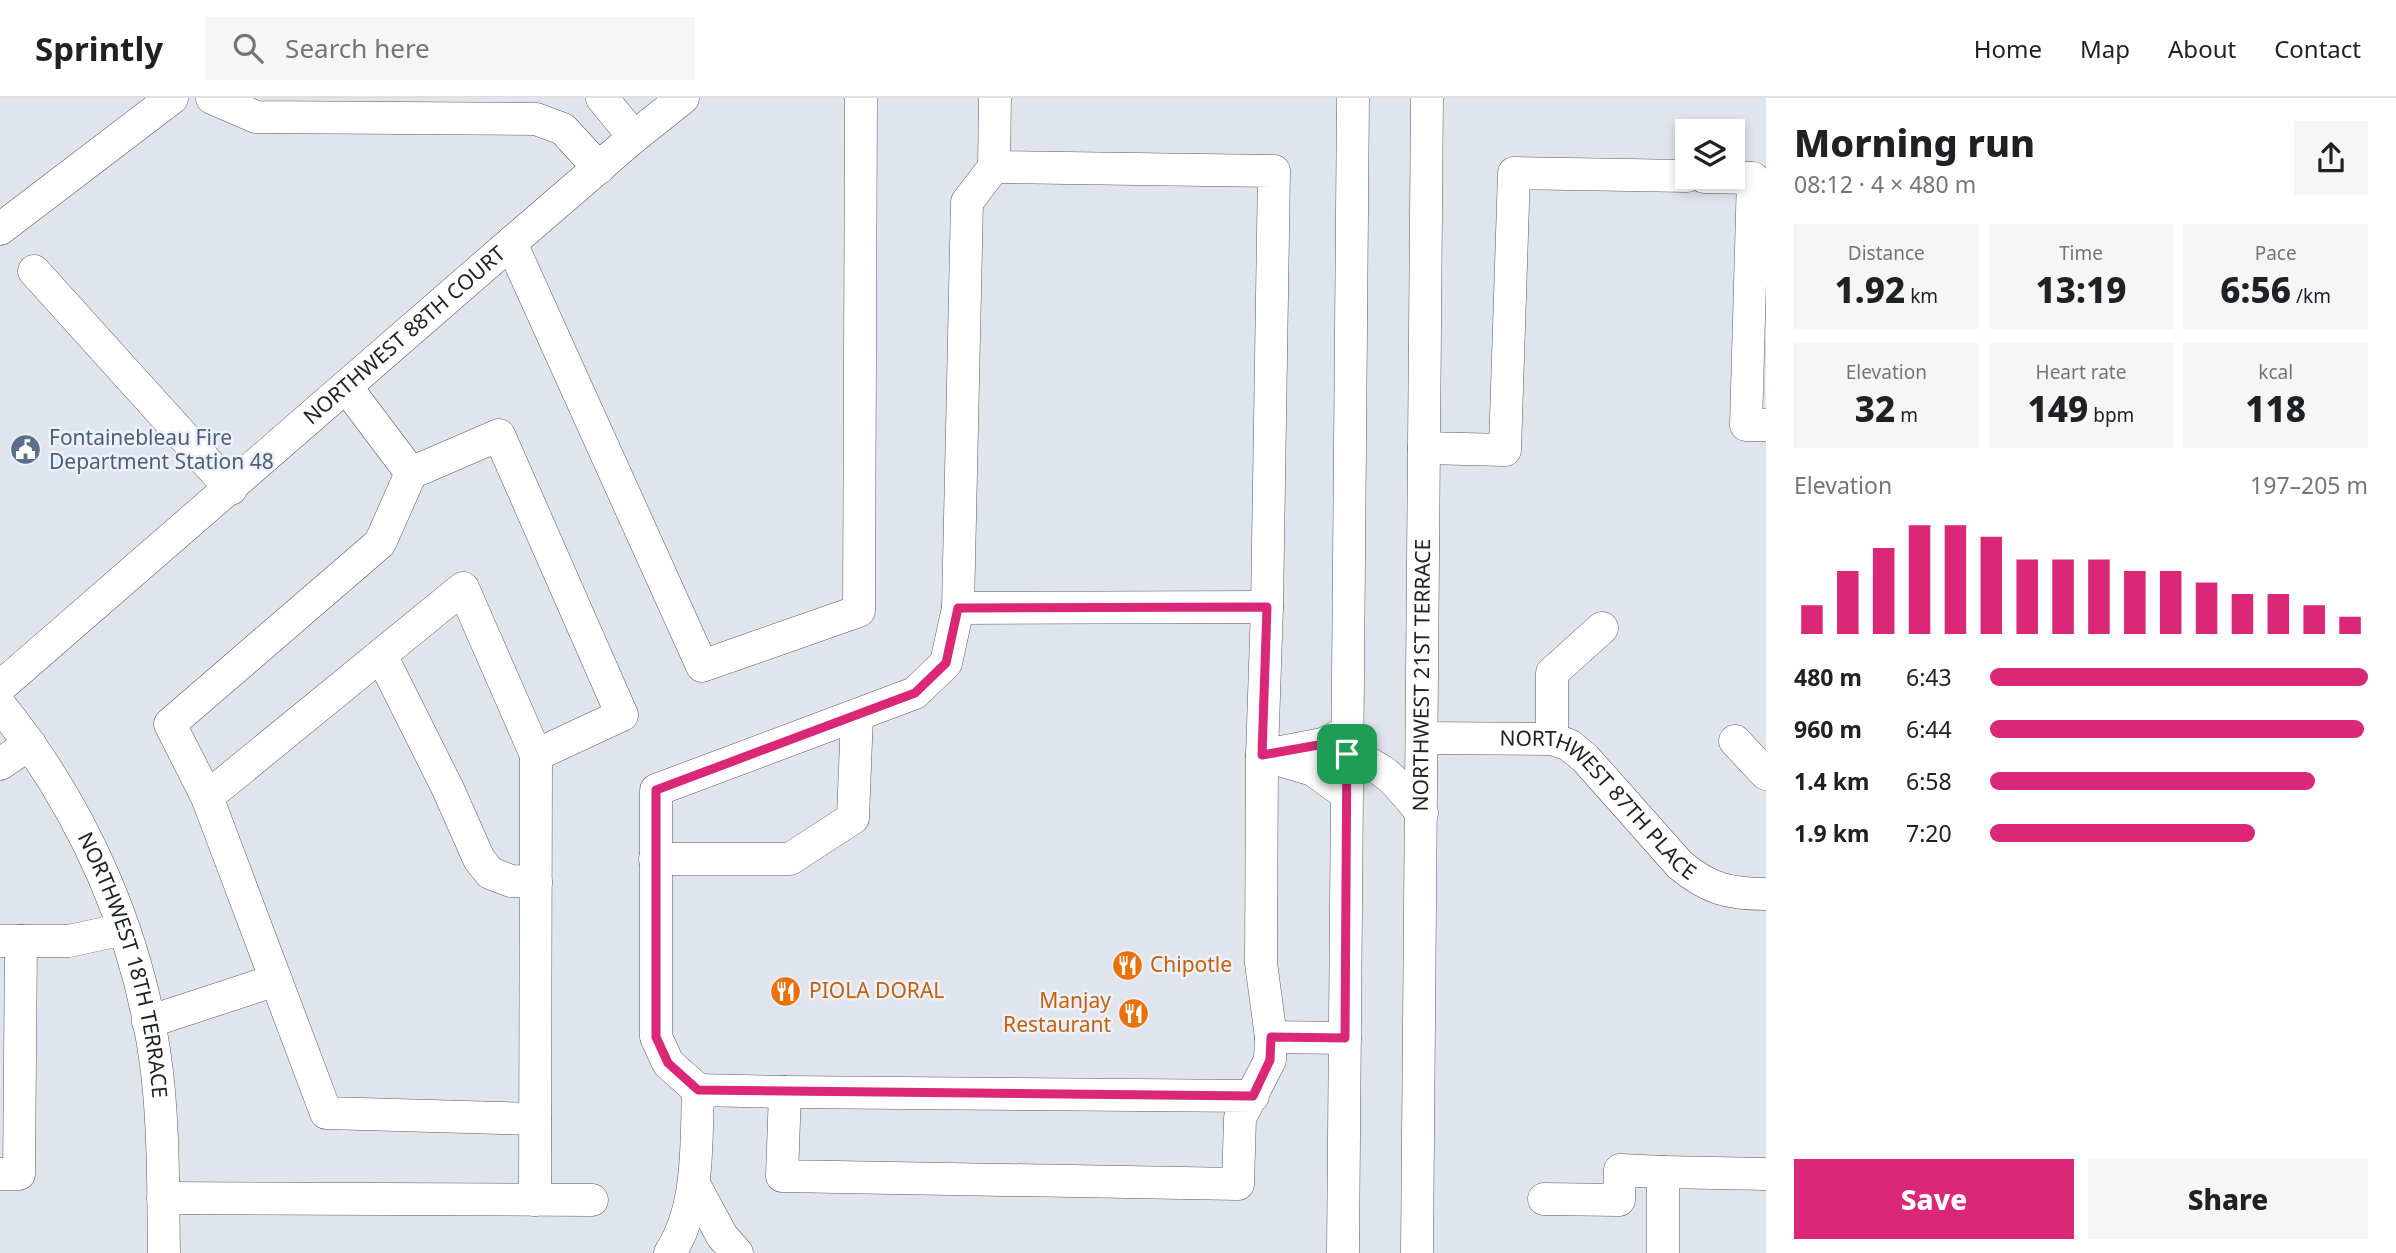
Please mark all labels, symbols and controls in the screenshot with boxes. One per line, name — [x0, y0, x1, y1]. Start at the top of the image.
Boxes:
search box — [205, 17, 695, 80]
text: Sprintly — [35, 26, 163, 71]
icon: search — [229, 29, 267, 67]
text: Search here — [285, 30, 430, 66]
text: Home — [1974, 32, 2042, 65]
text: Map — [2080, 32, 2130, 65]
text: About — [2168, 32, 2236, 65]
text: Contact — [2274, 32, 2361, 65]
text: Morning run — [1794, 116, 2035, 168]
map controls — [1675, 119, 1745, 189]
button: layers — [1675, 119, 1745, 189]
button: share — [2294, 121, 2368, 195]
text: 08:12 · 4 × 480 m — [1794, 168, 1976, 200]
street label: NORTHWEST 88TH COURT — [297, 239, 511, 430]
text: Distance — [1848, 240, 1925, 266]
text: Time — [2059, 240, 2103, 266]
text: Pace — [2255, 240, 2297, 266]
text: 1.92 — [1835, 266, 1905, 313]
text: 13:19 — [2036, 266, 2126, 313]
text: 6:56 — [2220, 266, 2291, 313]
text: km — [1905, 283, 1938, 309]
text: /km — [2291, 283, 2331, 309]
text: Elevation — [1846, 359, 1927, 385]
text: Heart rate — [2036, 359, 2126, 385]
text: kcal — [2258, 359, 2293, 385]
text: 32 — [1855, 385, 1895, 432]
text: 149 — [2028, 385, 2088, 432]
text: 118 — [2245, 385, 2306, 432]
text: m — [1895, 402, 1918, 428]
text: bpm — [2088, 402, 2134, 428]
place label: Fontainebleau Fire Department Station 48 — [49, 423, 274, 475]
public building icon: Fontainebleau Fire Department Station 48 — [9, 433, 43, 467]
text: Elevation — [1794, 469, 1892, 501]
text: 197–205 m — [2250, 469, 2368, 501]
street label: NORTHWEST 21ST TERRACE — [1406, 539, 1436, 812]
text: 480 m — [1794, 661, 1862, 693]
text: 6:43 — [1906, 661, 1952, 693]
text: 960 m — [1794, 713, 1862, 745]
text: 6:44 — [1906, 713, 1952, 745]
pin — [1317, 724, 1377, 784]
street label: NORTHWEST 87TH PLACE — [1499, 724, 1702, 886]
icon: arrive — [1328, 735, 1366, 773]
text: 1.4 km — [1794, 765, 1869, 797]
text: 6:58 — [1906, 765, 1952, 797]
text: 1.9 km — [1794, 817, 1869, 849]
text: 7:20 — [1906, 817, 1952, 849]
street label: NORTHWEST 18TH TERRACE — [72, 827, 175, 1099]
restaurant icon: Chipotle — [1110, 948, 1144, 982]
place label: Chipotle — [1150, 950, 1232, 978]
restaurant icon: PIOLA DORAL — [769, 974, 803, 1008]
place label: PIOLA DORAL — [809, 976, 944, 1004]
place label: Manjay Restaurant — [1003, 986, 1111, 1038]
restaurant icon: Manjay Restaurant — [1117, 996, 1151, 1030]
button: Save — [1794, 1159, 2074, 1239]
button: Share — [2088, 1159, 2368, 1239]

